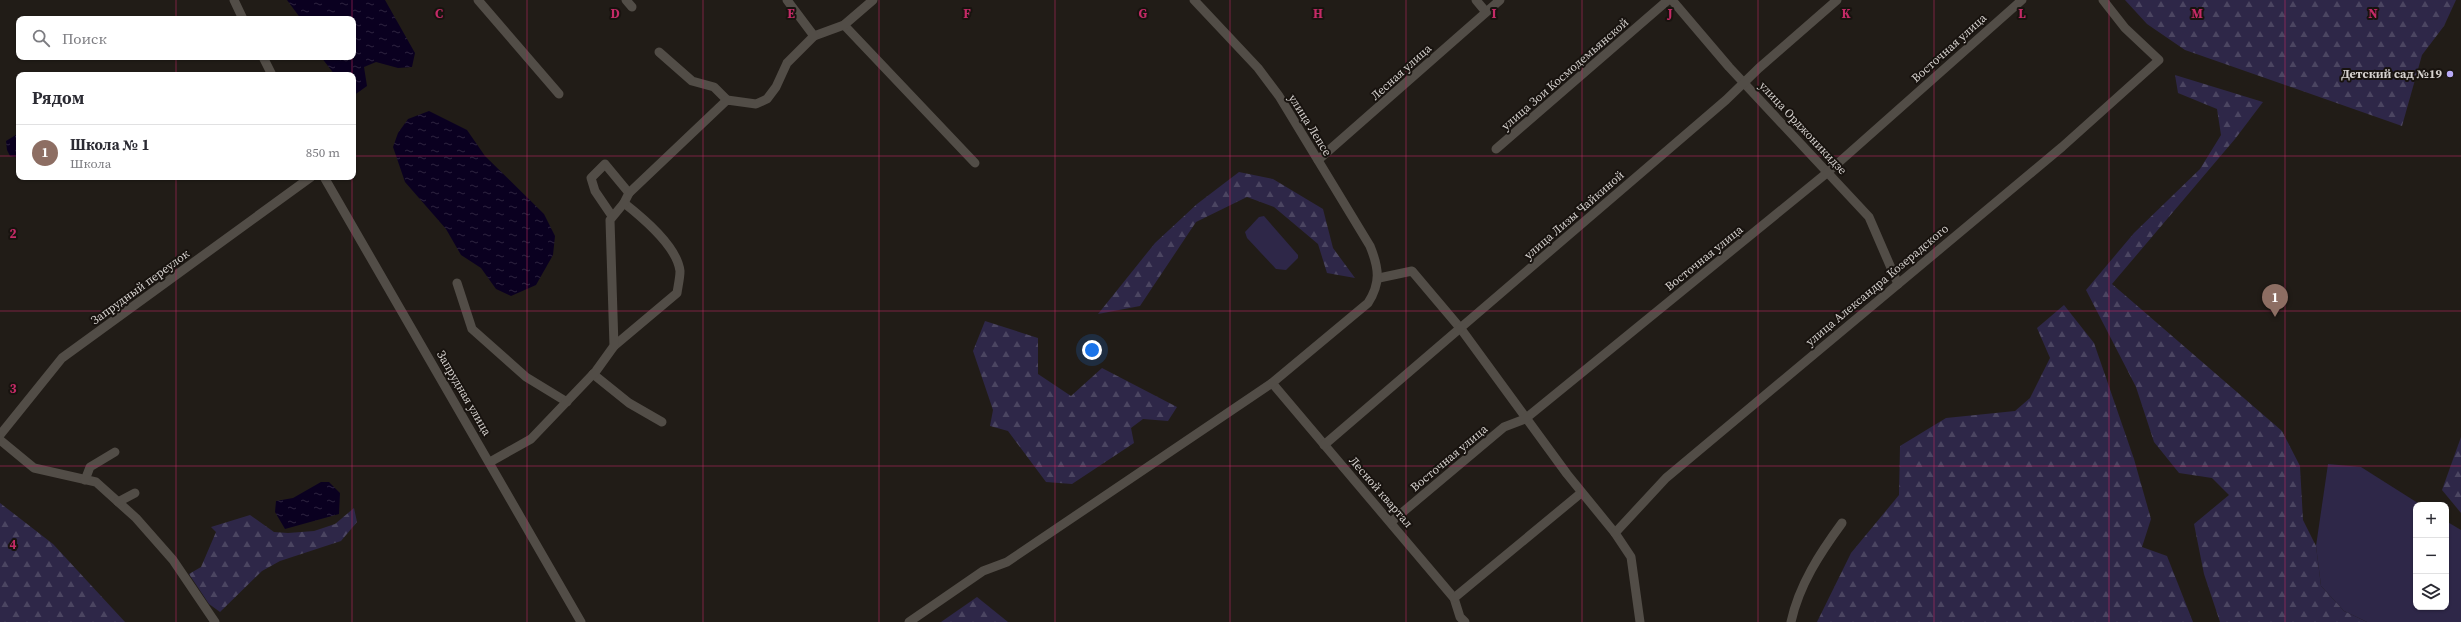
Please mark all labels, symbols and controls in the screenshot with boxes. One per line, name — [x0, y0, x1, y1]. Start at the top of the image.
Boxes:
text: C — [435, 5, 443, 22]
text: D — [610, 5, 620, 22]
text: E — [787, 5, 795, 22]
text: F — [963, 5, 971, 22]
text: G — [1139, 5, 1148, 22]
text: H — [1313, 5, 1323, 22]
text: I — [1491, 5, 1497, 22]
text: J — [1666, 5, 1673, 22]
text: K — [1841, 5, 1851, 22]
text: L — [2018, 5, 2026, 22]
text: M — [2191, 5, 2203, 22]
text: N — [2368, 5, 2378, 22]
street label: Восточная улица — [1908, 9, 1991, 86]
street label: улица Зои Космодемьянской — [1498, 14, 1632, 134]
search box — [16, 16, 356, 60]
icon: search — [30, 27, 52, 49]
text: Поиск — [62, 28, 107, 49]
street label: Лесная улица — [1367, 40, 1436, 104]
place label: Детский сад №19 — [2341, 66, 2442, 82]
marker: Детский сад №19 — [2445, 69, 2455, 79]
street label: улица Орджоникидзе — [1756, 78, 1850, 178]
text: Рядом — [32, 86, 84, 110]
street label: улица Лепсе — [1285, 91, 1335, 159]
text: Школа № 1 — [70, 134, 150, 155]
text: 1 — [41, 144, 49, 161]
text: 850 m — [306, 144, 340, 161]
text: Школа — [70, 155, 111, 172]
street label: улица Лизы Чайкиной — [1521, 167, 1628, 263]
street label: улица Александра Козерадского — [1802, 220, 1952, 350]
street label: Восточная улица — [1662, 221, 1747, 294]
text: 2 — [9, 225, 17, 242]
street label: Запрудный переулок — [87, 246, 193, 328]
pin: 1 — [2262, 284, 2288, 317]
your location — [1082, 340, 1102, 360]
street label: Запрудная улица — [433, 347, 495, 439]
text: 3 — [9, 380, 17, 397]
street label: Восточная улица — [1407, 420, 1492, 495]
street label: Лесной квартал — [1346, 453, 1417, 531]
map controls — [2413, 502, 2449, 610]
button: + — [2413, 502, 2449, 538]
text: 4 — [9, 536, 17, 553]
button: − — [2413, 538, 2449, 574]
button: layers — [2413, 574, 2449, 610]

